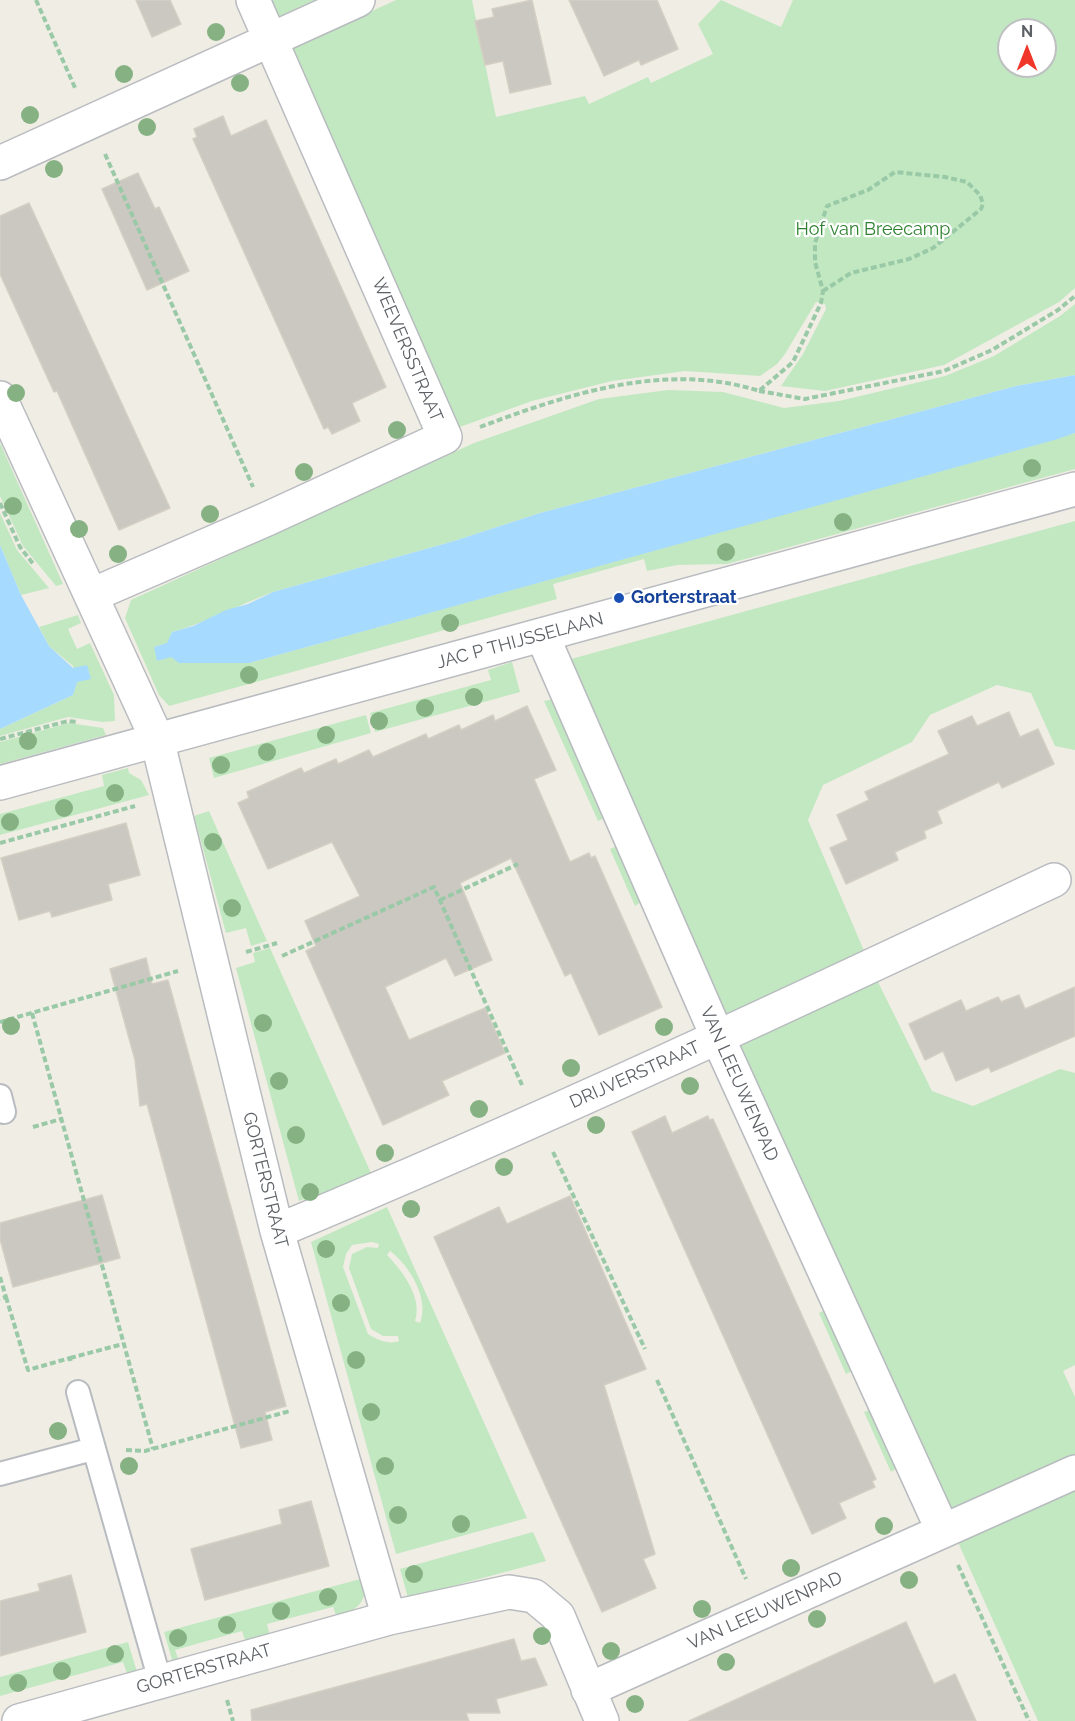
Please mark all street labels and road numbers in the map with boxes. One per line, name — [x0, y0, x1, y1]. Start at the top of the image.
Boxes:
street label: WEEVERSSTRAAT — [367, 275, 447, 425]
street label: JAC P THIJSSELAAN — [434, 608, 606, 674]
street label: VAN LEEUWENPAD — [695, 1003, 783, 1165]
street label: DRIJVERSTRAAT — [566, 1037, 704, 1113]
street label: GORTERSTRAAT — [238, 1110, 292, 1250]
street label: VAN LEEUWENPAD — [684, 1567, 846, 1655]
street label: GORTERSTRAAT — [134, 1639, 274, 1699]

